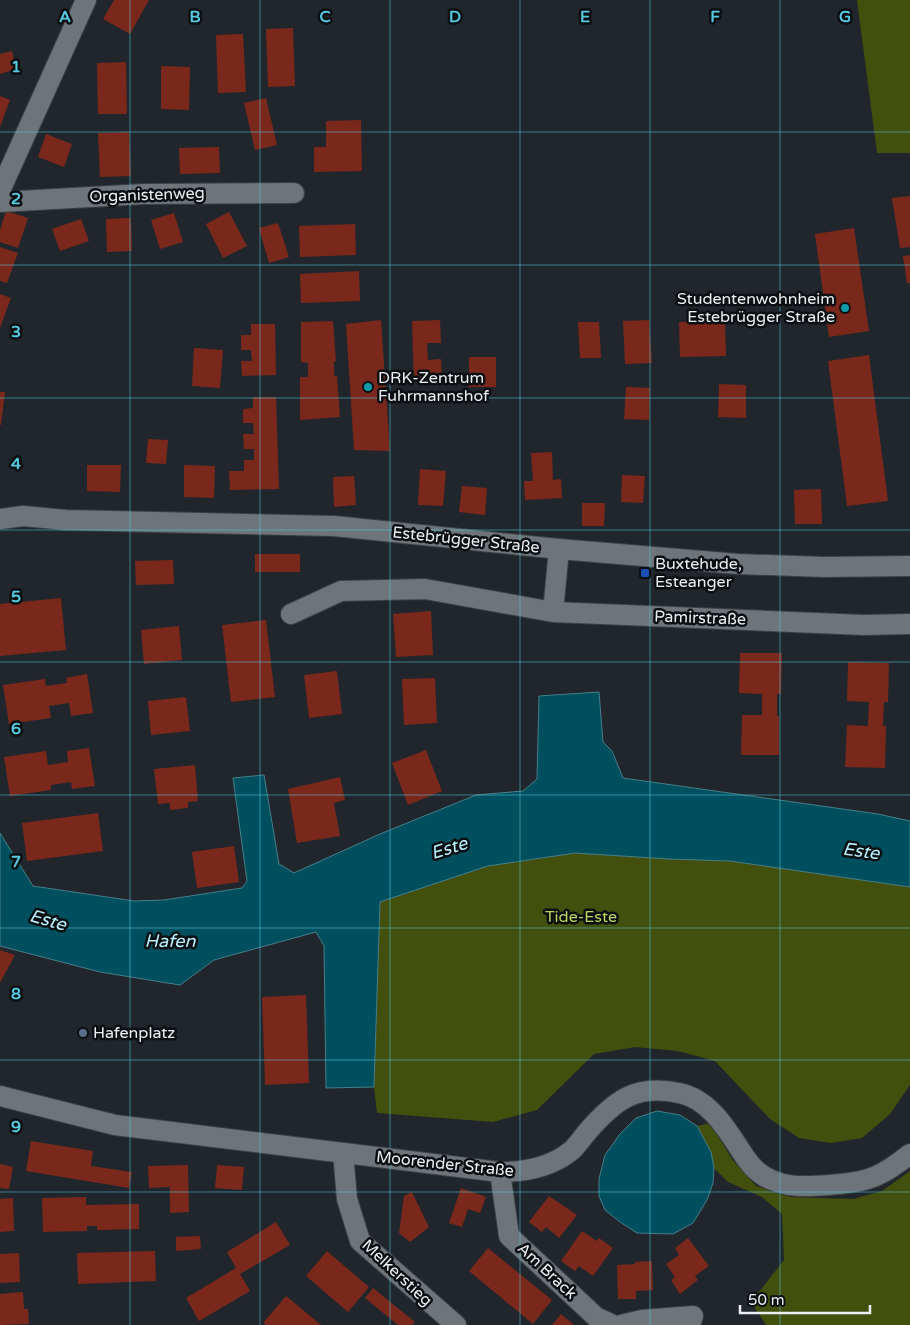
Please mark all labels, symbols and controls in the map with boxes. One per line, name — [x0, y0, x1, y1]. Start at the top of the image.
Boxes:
text: A — [59, 7, 71, 27]
text: B — [189, 7, 201, 27]
text: C — [319, 7, 331, 27]
text: D — [449, 7, 461, 27]
text: E — [580, 7, 590, 27]
text: F — [710, 7, 720, 27]
text: G — [839, 7, 851, 27]
text: 1 — [11, 57, 21, 77]
street label: Organistenweg — [89, 183, 205, 207]
text: 2 — [11, 189, 21, 209]
place label: Studentenwohnheim Estebrügger Straße — [677, 289, 835, 327]
marker: Studentenwohnheim Estebrügger Straße — [839, 302, 851, 314]
text: 3 — [11, 322, 21, 342]
place label: DRK-Zentrum Fuhrmannshof — [378, 368, 490, 406]
marker: DRK-Zentrum Fuhrmannshof — [362, 381, 374, 393]
text: 4 — [11, 454, 21, 474]
street label: Estebrügger Straße — [391, 522, 541, 558]
place label: Buxtehude, Esteanger — [655, 554, 742, 592]
marker: Buxtehude, Esteanger — [639, 567, 651, 579]
text: 5 — [11, 587, 21, 607]
street label: Pamirstraße — [654, 606, 746, 630]
text: 6 — [11, 719, 21, 739]
water label: Este — [428, 832, 471, 864]
water label: Este — [841, 838, 882, 865]
text: 7 — [11, 852, 21, 872]
water label: Este — [27, 904, 70, 936]
park label: Tide-Este — [545, 907, 617, 927]
water label: Hafen — [145, 930, 197, 952]
text: 8 — [11, 984, 21, 1004]
place label: Hafenplatz — [93, 1023, 175, 1043]
marker: Hafenplatz — [77, 1027, 89, 1039]
text: 9 — [11, 1117, 21, 1137]
street label: Moorender Straße — [375, 1147, 515, 1181]
street label: Melkerstieg — [358, 1235, 436, 1311]
street label: Am Brack — [513, 1238, 581, 1304]
scale bar — [740, 1282, 870, 1314]
text: 50 m — [748, 1291, 785, 1309]

